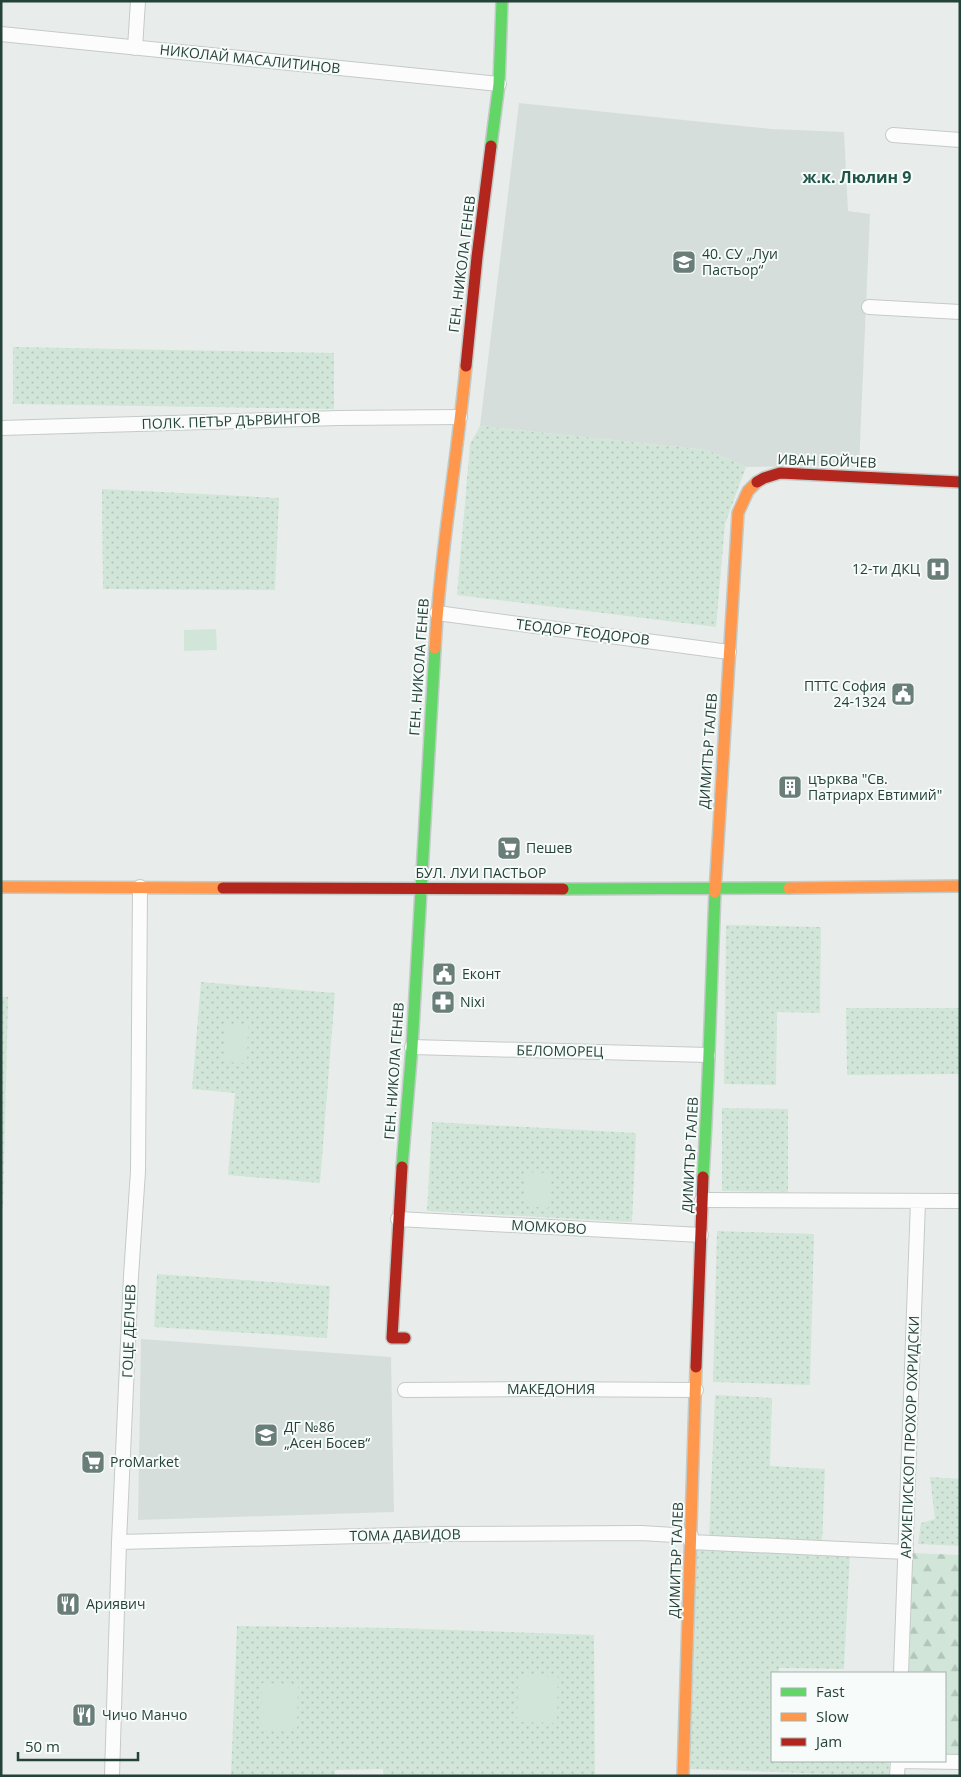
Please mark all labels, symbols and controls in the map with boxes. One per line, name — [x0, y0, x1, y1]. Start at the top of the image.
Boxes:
street label: НИКОЛАЙ МАСАЛИТИНОВ — [159, 40, 341, 77]
district label: ж.к. Люлин 9 — [803, 166, 911, 188]
street label: ГЕН. НИКОЛА ГЕНЕВ — [444, 194, 479, 333]
place label: 40. СУ „Луи Пастьор“ — [702, 244, 778, 279]
school or university icon: 40. СУ „Луи Пастьор“ — [671, 249, 697, 275]
street label: ПОЛК. ПЕТЪР ДЪРВИНГОВ — [141, 408, 321, 433]
street label: ИВАН БОЙЧЕВ — [777, 449, 877, 472]
hospital icon: 12-ти ДКЦ — [925, 556, 951, 582]
place label: 12-ти ДКЦ — [852, 559, 921, 578]
street label: ГЕН. НИКОЛА ГЕНЕВ — [404, 598, 433, 736]
street label: ТЕОДОР ТЕОДОРОВ — [515, 614, 651, 649]
place label: ПТТС София 24-1324 — [804, 676, 886, 711]
public building icon: ПТТС София 24-1324 — [890, 681, 916, 707]
street label: ДИМИТЪР ТАЛЕВ — [694, 692, 721, 810]
place label: църква "Св. Патриарх Евтимий" — [808, 769, 942, 804]
building icon: църква "Св. Патриарх Евтимий" — [777, 774, 803, 800]
supermarket icon: Пешев — [496, 835, 522, 861]
place label: Пешев — [526, 838, 572, 857]
street label: БУЛ. ЛУИ ПАСТЬОР — [416, 863, 546, 882]
public building icon: Еконт — [431, 961, 457, 987]
place label: Еконт — [462, 964, 501, 983]
pharmacy icon: Nixi — [430, 989, 456, 1015]
place label: Nixi — [460, 992, 485, 1011]
street label: ГЕН. НИКОЛА ГЕНЕВ — [379, 1002, 408, 1140]
street label: БЕЛОМОРЕЦ — [516, 1040, 604, 1061]
street label: ДИМИТЪР ТАЛЕВ — [677, 1097, 702, 1213]
street label: МОМКОВО — [511, 1215, 587, 1238]
street label: ГОЦЕ ДЕЛЧЕВ — [117, 1284, 140, 1378]
street label: АРХИЕПИСКОП ПРОХОР ОХРИДСКИ — [896, 1315, 923, 1559]
street label: МАКЕДОНИЯ — [507, 1379, 595, 1398]
place label: ДГ №86 „Асен Босев“ — [284, 1417, 370, 1452]
school or university icon: ДГ №86 „Асен Босев“ — [253, 1422, 279, 1448]
supermarket icon: ProMarket — [80, 1449, 106, 1475]
place label: ProMarket — [110, 1452, 179, 1471]
street label: ДИМИТЪР ТАЛЕВ — [664, 1502, 687, 1618]
street label: ТОМА ДАВИДОВ — [349, 1524, 461, 1545]
restaurant icon: Ариявич — [55, 1591, 81, 1617]
place label: Ариявич — [86, 1594, 146, 1613]
legend — [771, 1672, 946, 1762]
text: Fast — [816, 1681, 845, 1701]
restaurant icon: Чичо Манчо — [71, 1702, 97, 1728]
place label: Чичо Манчо — [102, 1705, 187, 1724]
text: Slow — [816, 1706, 849, 1726]
scale bar — [18, 1730, 138, 1762]
text: Jam — [814, 1731, 842, 1751]
text: 50 m — [25, 1736, 60, 1756]

